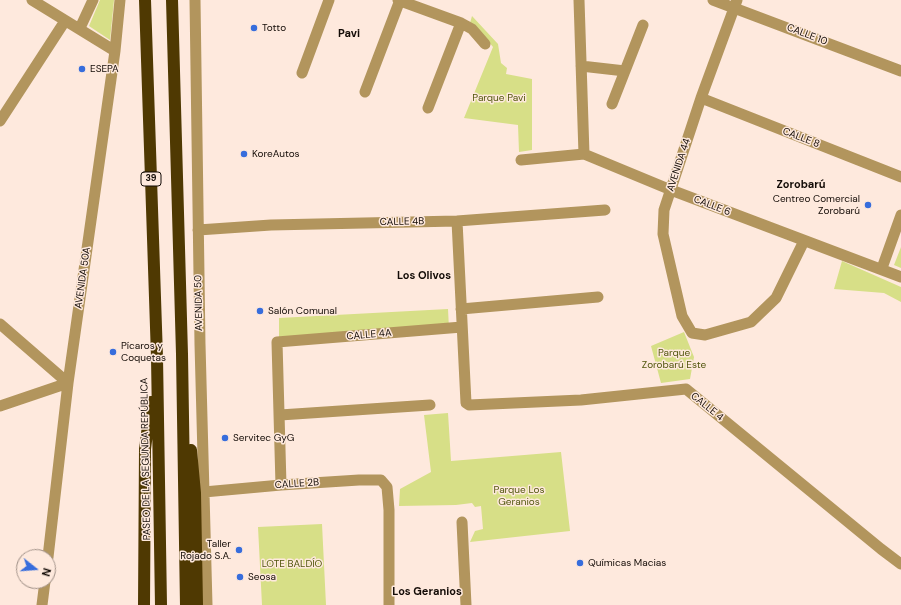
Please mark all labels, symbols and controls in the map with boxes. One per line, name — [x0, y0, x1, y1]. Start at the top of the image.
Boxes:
place label: Totto — [262, 22, 286, 34]
street label: CALLE 10 — [785, 22, 829, 48]
marker: Totto — [249, 23, 259, 33]
district label: Pavi — [338, 27, 360, 41]
place label: ESEPA — [90, 63, 119, 75]
marker: ESEPA — [77, 64, 87, 74]
park label: Parque Pavi — [472, 92, 526, 104]
street label: CALLE 8 — [781, 125, 821, 151]
street label: AVENIDA 44 — [665, 137, 693, 193]
place label: KoreAutos — [252, 148, 300, 160]
marker: KoreAutos — [239, 149, 249, 159]
road number: 39 — [141, 172, 161, 186]
district label: Zorobarú — [776, 178, 826, 192]
street label: CALLE 6 — [692, 193, 732, 219]
place label: Centreo Comercial Zorobarú — [773, 193, 860, 216]
marker: Centreo Comercial Zorobarú — [863, 200, 873, 210]
street label: CALLE 4B — [380, 216, 424, 228]
street label: AVENIDA 50A — [73, 246, 93, 310]
district label: Los Olivos — [397, 269, 451, 283]
street label: AVENIDA 50 — [193, 275, 205, 331]
place label: Salón Comunal — [268, 305, 337, 317]
marker: Salón Comunal — [255, 306, 265, 316]
street label: CALLE 4A — [346, 327, 392, 343]
place label: Pícaros y Coquetas — [121, 340, 166, 364]
marker: Pícaros y Coquetas — [108, 347, 118, 357]
park label: Parque Zorobarú Este — [642, 347, 706, 370]
street label: PASEO DE LA SEGUNDA REPÚBLICA — [139, 378, 153, 540]
street label: CALLE 4 — [688, 390, 726, 424]
place label: Servitec GyG — [233, 432, 294, 444]
marker: Servitec GyG — [220, 433, 230, 443]
street label: CALLE 2B — [274, 476, 320, 492]
park label: Parque Los Geranios — [494, 484, 544, 508]
place label: Taller Rojado S.A. — [180, 538, 231, 562]
marker: Taller Rojado S.A. — [234, 545, 244, 555]
north arrow — [16, 549, 56, 589]
place label: Químicas Macias — [588, 557, 666, 569]
park label: LOTE BALDÍO — [262, 558, 322, 570]
marker: Químicas Macias — [575, 558, 585, 568]
text: N — [39, 566, 54, 578]
place label: Seosa — [248, 571, 276, 583]
marker: Seosa — [235, 572, 245, 582]
district label: Los Geranios — [392, 585, 462, 599]

